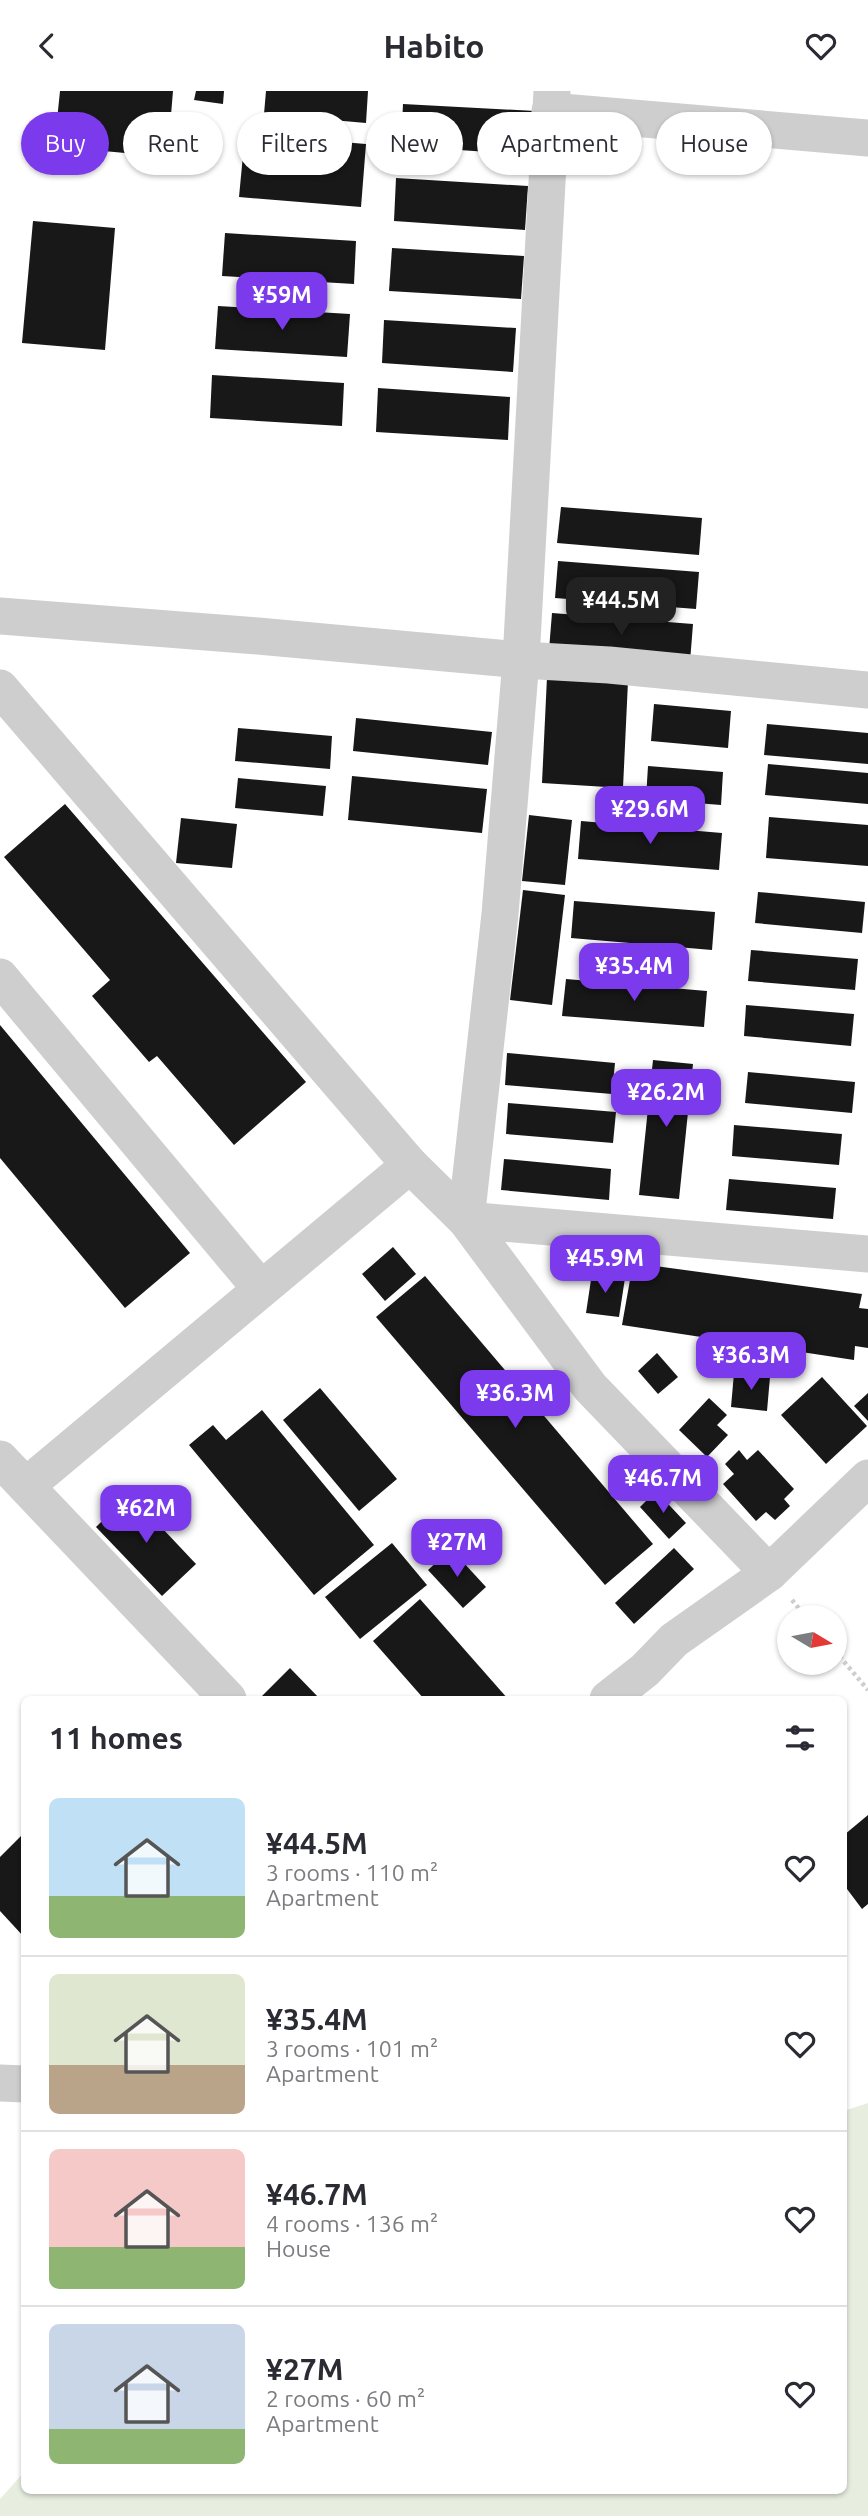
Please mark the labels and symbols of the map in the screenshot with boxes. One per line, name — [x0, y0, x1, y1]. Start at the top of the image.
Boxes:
pin: ¥59M — [241, 273, 323, 332]
pin: ¥44.5M — [564, 577, 678, 637]
pin: ¥29.6M — [593, 787, 707, 846]
pin: ¥35.4M — [577, 943, 691, 1003]
pin: ¥26.2M — [609, 1069, 723, 1129]
pin: ¥45.9M — [548, 1235, 662, 1295]
pin: ¥36.3M — [694, 1333, 808, 1392]
pin: ¥36.3M — [458, 1371, 572, 1430]
pin: ¥46.7M — [606, 1455, 720, 1515]
pin: ¥62M — [105, 1485, 187, 1545]
pin: ¥27M — [416, 1519, 498, 1579]
north arrow — [777, 1605, 847, 1675]

